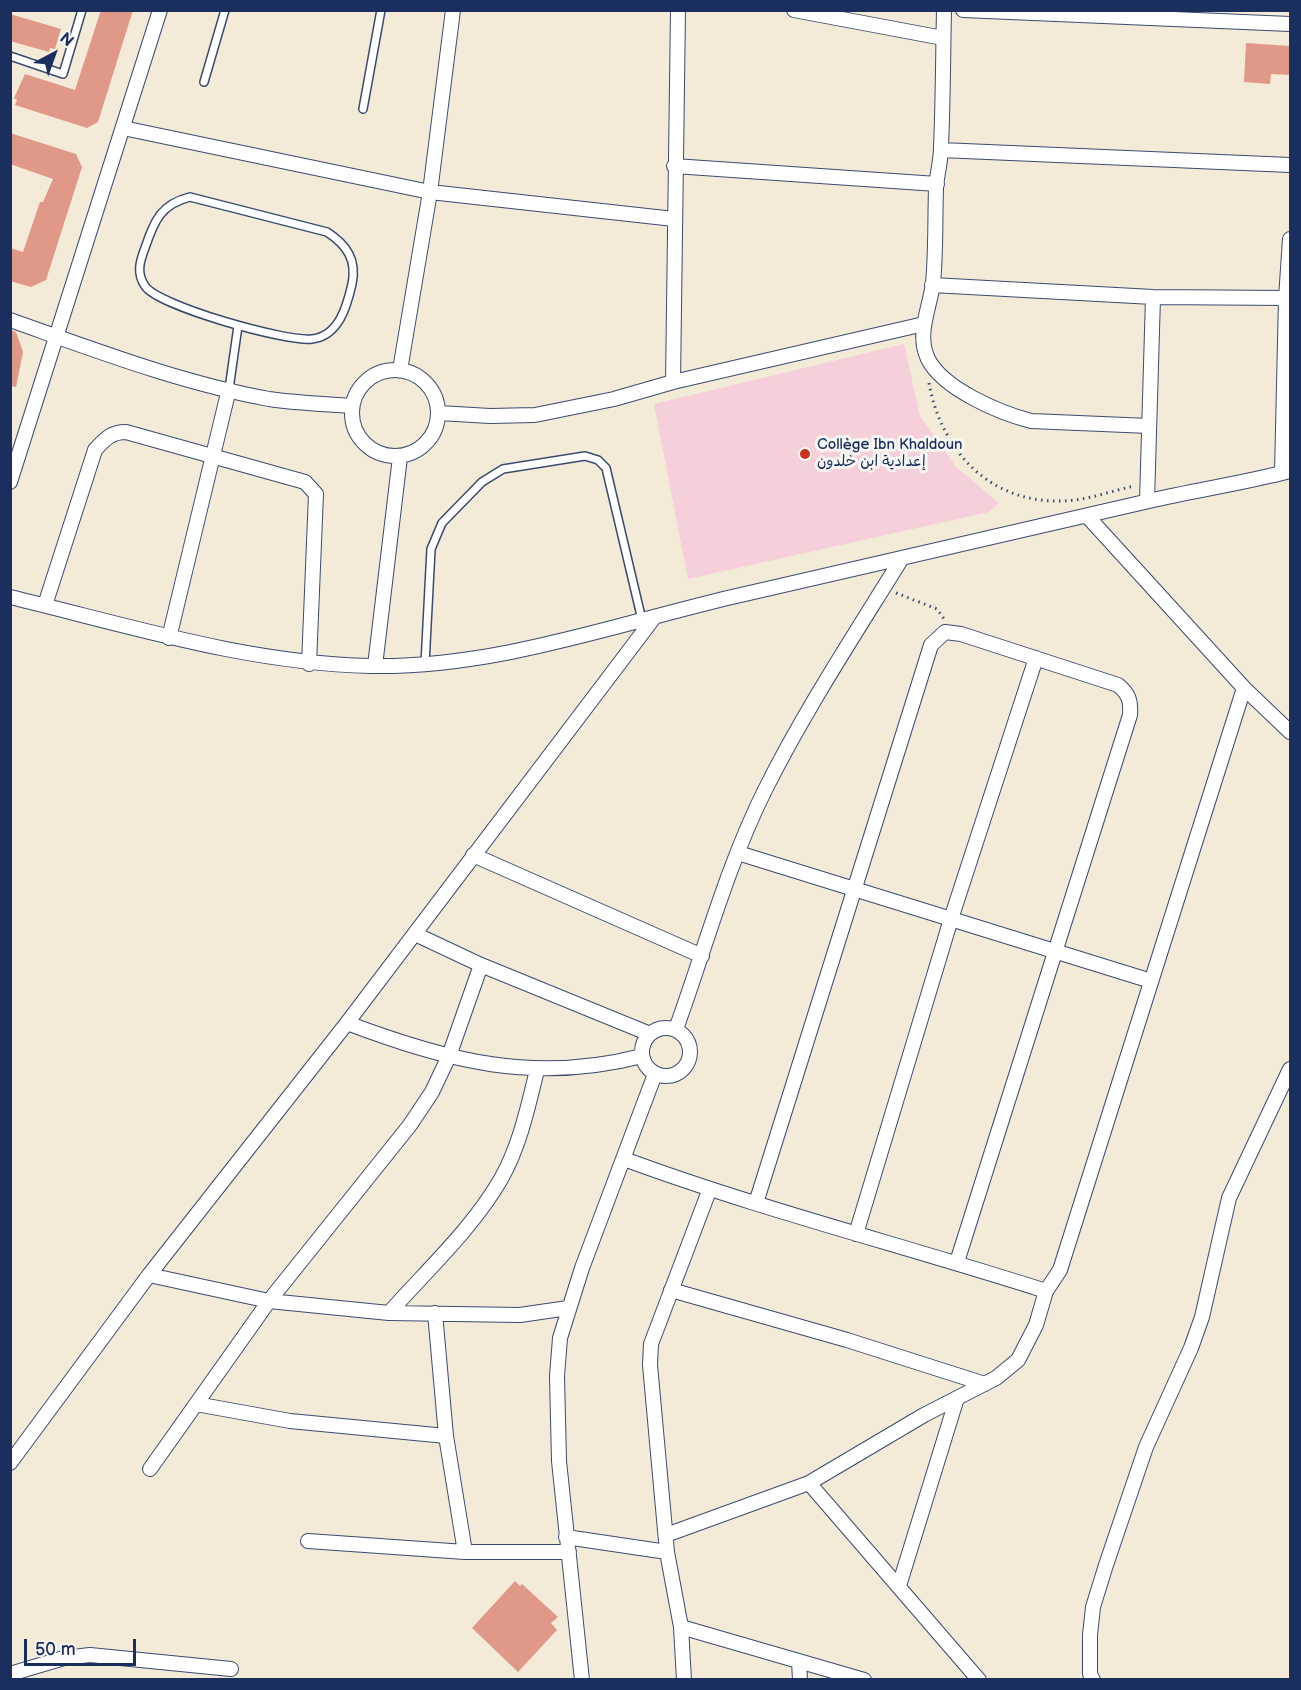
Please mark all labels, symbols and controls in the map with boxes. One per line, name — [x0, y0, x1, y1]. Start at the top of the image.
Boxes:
north arrow — [24, 24, 84, 84]
text: N — [55, 29, 77, 51]
place label: Collège Ibn Khaldoun إعدادية ابن خلدون — [817, 436, 963, 471]
marker: Collège Ibn Khaldoun إعدادية ابن خلدون — [798, 447, 812, 461]
scale bar — [27, 1627, 140, 1665]
text: 50 m — [35, 1639, 76, 1660]

